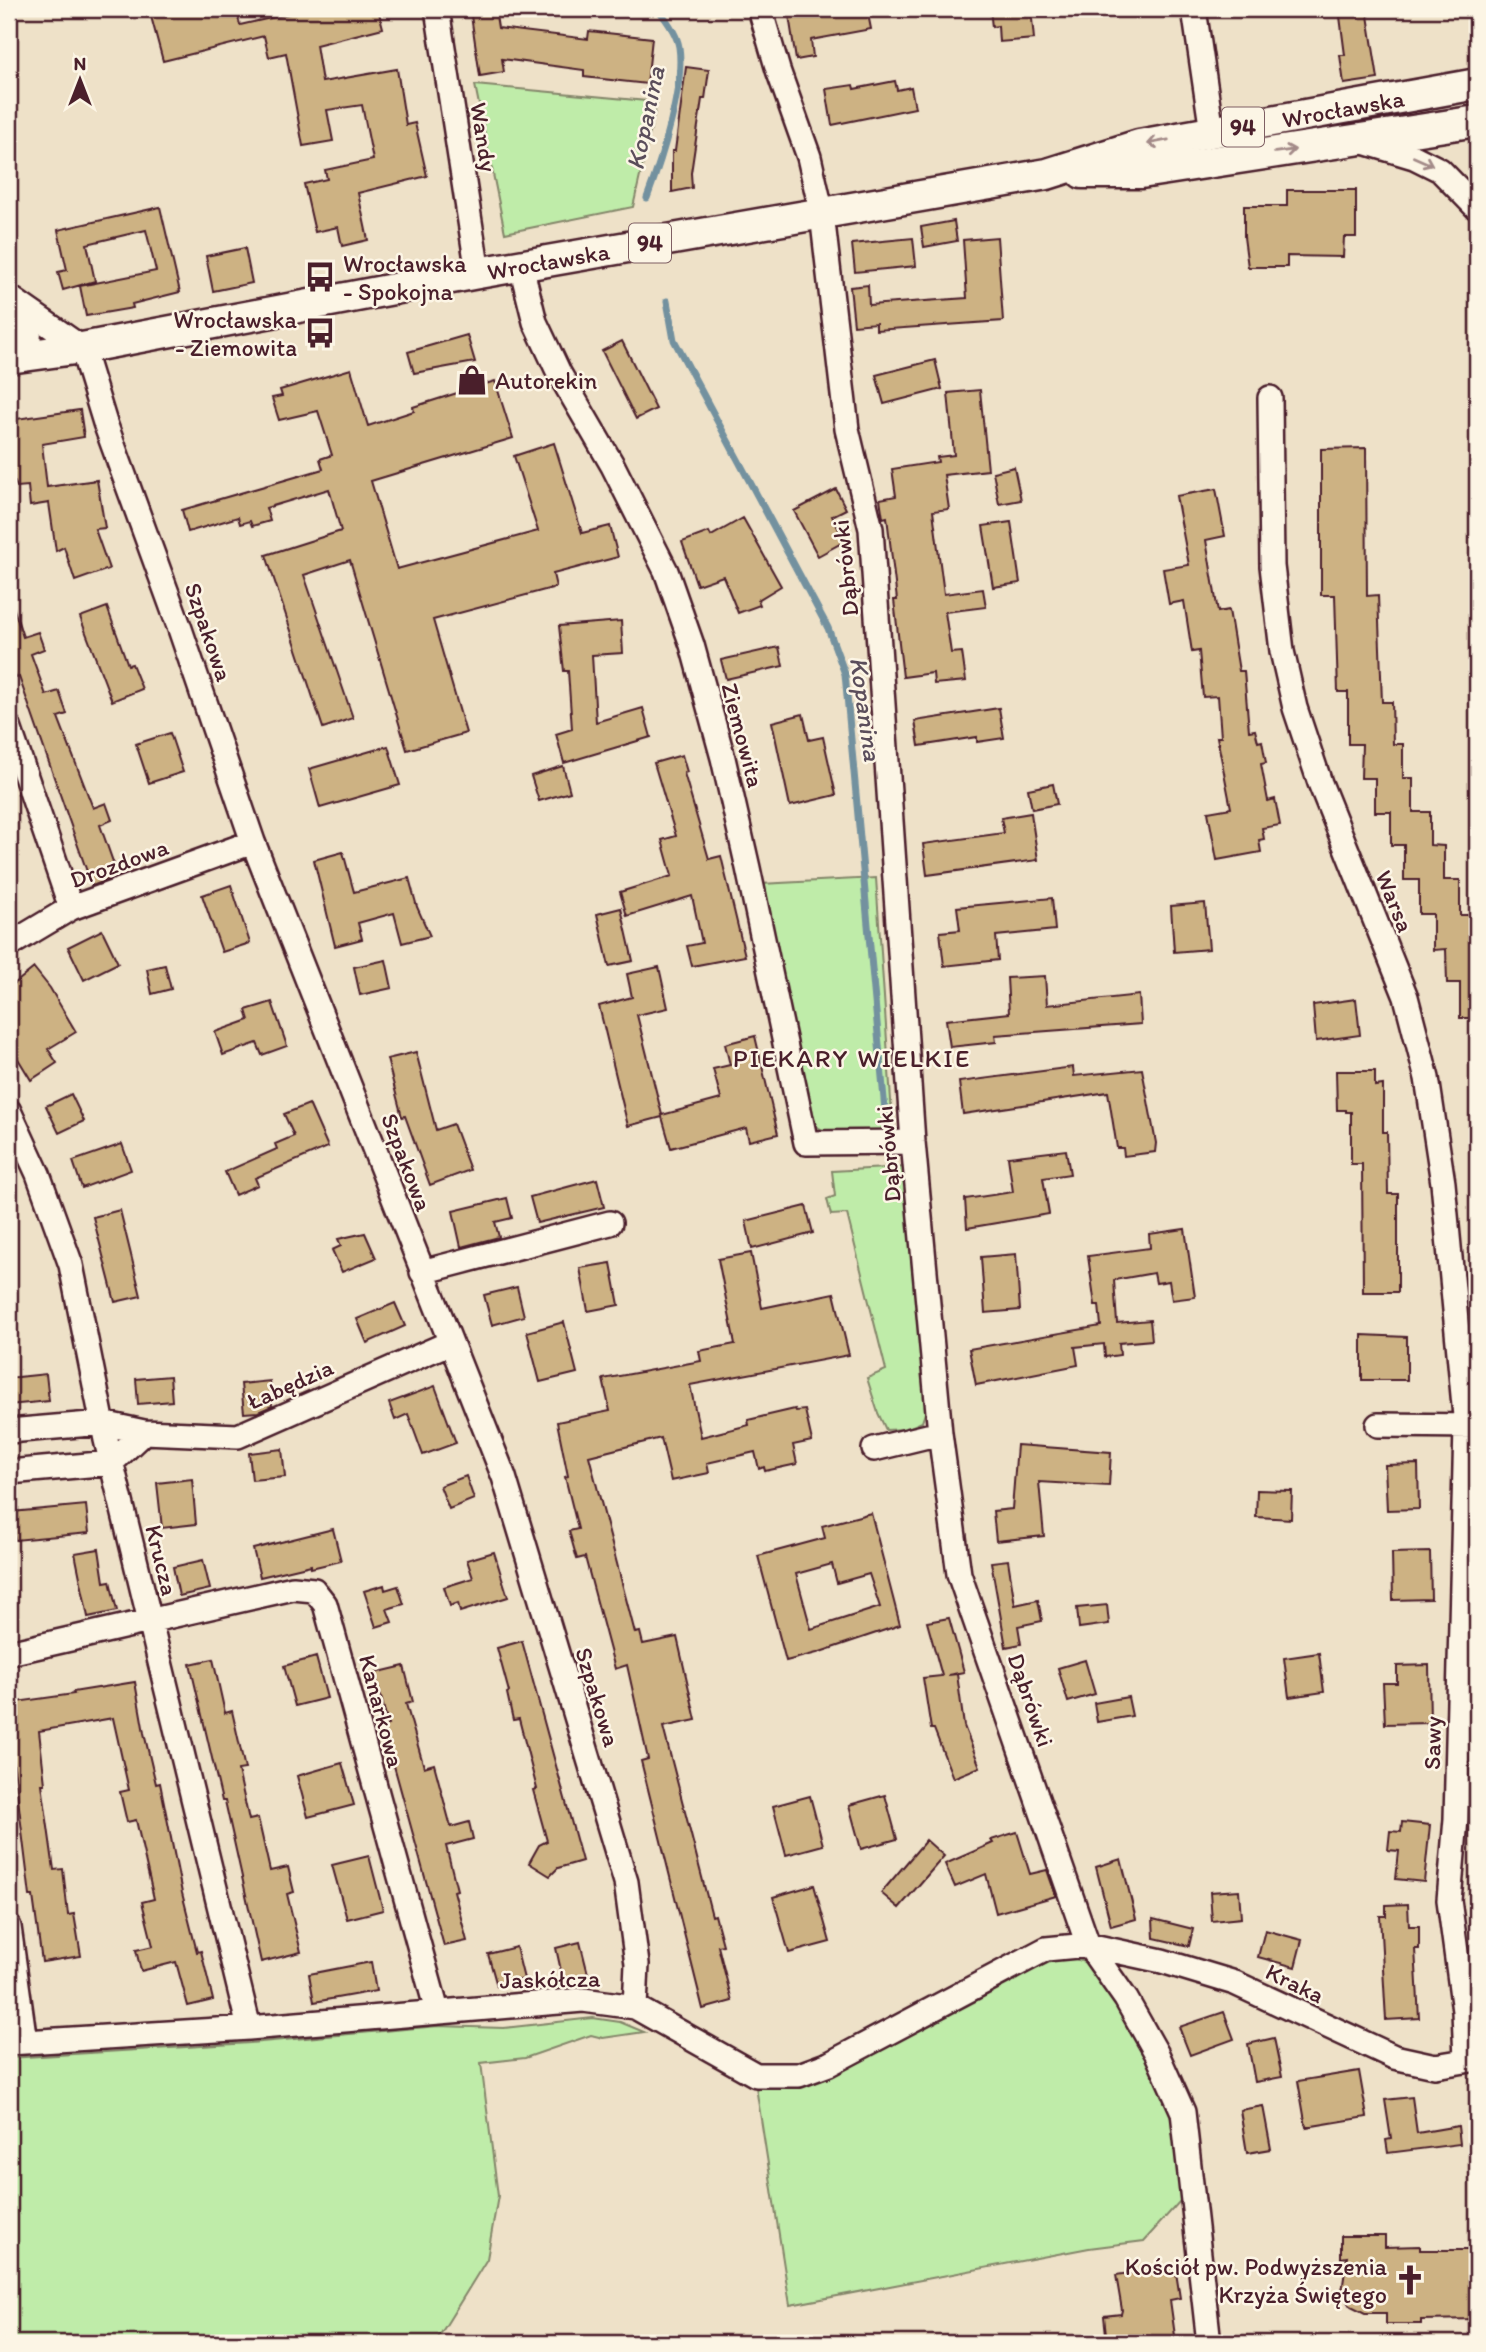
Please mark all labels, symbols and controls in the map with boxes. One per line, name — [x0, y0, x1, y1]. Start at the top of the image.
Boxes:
north arrow — [46, 46, 116, 116]
text: N — [74, 52, 86, 75]
water label: Kopanina — [618, 63, 672, 173]
street label: Wrocławska — [1280, 83, 1407, 133]
street label: Wandy — [464, 100, 504, 174]
road number: 94 — [1222, 108, 1264, 146]
one-way arrow — [1147, 136, 1170, 149]
one-way arrow — [1273, 144, 1296, 157]
one-way arrow — [1412, 155, 1433, 169]
road number: 94 — [629, 224, 671, 262]
street label: Wrocławska — [485, 236, 612, 286]
place label: Wrocławska - Spokojna — [343, 249, 467, 306]
bus stop icon: Wrocławska - Spokojna — [303, 260, 337, 294]
place label: Wrocławska - Ziemowita — [173, 305, 298, 362]
bus stop icon: Wrocławska - Ziemowita — [303, 316, 337, 350]
shop icon: Autorekin — [455, 363, 489, 397]
place label: Autorekin — [495, 366, 598, 395]
street label: Dąbrówki — [826, 518, 864, 618]
street label: Szpakowa — [179, 579, 240, 686]
water label: Kopanina — [843, 655, 889, 764]
street label: Ziemowita — [715, 680, 771, 791]
street label: Drozdowa — [66, 832, 173, 894]
street label: Warsa — [1370, 866, 1421, 936]
district label: PIEKARY WIELKIE — [733, 1042, 971, 1074]
street label: Dąbrówki — [869, 1104, 907, 1204]
street label: Szpakowa — [375, 1109, 439, 1215]
street label: Łabędzia — [242, 1352, 338, 1416]
street label: Krucza — [139, 1522, 185, 1598]
street label: Szpakowa — [569, 1644, 627, 1751]
street label: Dąbrówki — [1001, 1649, 1061, 1751]
street label: Kanarkowa — [353, 1651, 411, 1771]
street label: Sawy — [1417, 1716, 1447, 1770]
street label: Kraka — [1261, 1957, 1329, 2010]
street label: Jaskółcza — [499, 1964, 601, 1994]
place label: Kościół pw. Podwyższenia Krzyża Świętego — [1125, 2252, 1388, 2309]
church icon: Kościół pw. Podwyższenia Krzyża Świętego — [1393, 2263, 1427, 2297]

